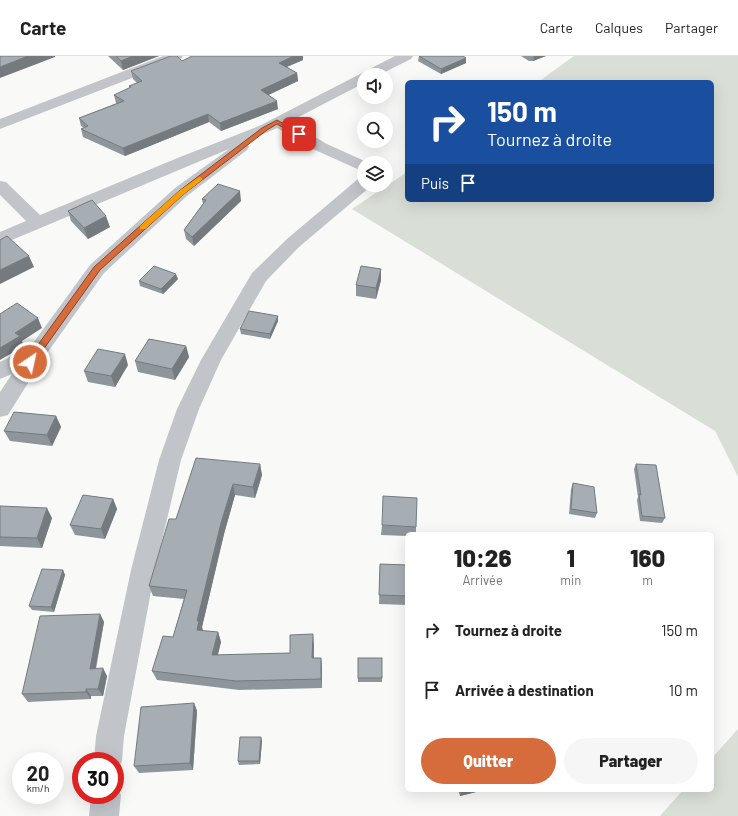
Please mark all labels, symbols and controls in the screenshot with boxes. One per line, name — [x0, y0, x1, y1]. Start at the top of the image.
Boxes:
text: Carte — [20, 16, 66, 39]
text: Carte — [540, 19, 573, 36]
text: Calques — [595, 19, 643, 36]
text: Partager — [665, 19, 718, 36]
map controls — [357, 68, 393, 192]
button: sound — [357, 68, 393, 104]
text: 150 m — [487, 94, 557, 128]
icon: right — [421, 96, 473, 148]
button: search — [357, 112, 393, 148]
pin — [282, 117, 316, 151]
icon: arrive — [288, 123, 310, 145]
text: Tournez à droite — [487, 128, 612, 150]
button: layers — [357, 156, 393, 192]
icon: arrive — [457, 172, 479, 194]
text: Puis — [421, 174, 449, 192]
position arrow — [9, 341, 51, 383]
text: 10:26 — [454, 543, 512, 572]
text: 1 — [567, 543, 575, 572]
text: 160 — [630, 543, 665, 572]
text: Arrivée — [462, 572, 503, 588]
text: min — [560, 572, 581, 588]
text: m — [642, 572, 653, 588]
icon: right — [421, 619, 443, 641]
text: Tournez à droite — [455, 621, 562, 639]
text: 150 m — [661, 621, 698, 639]
icon: arrive — [421, 679, 443, 701]
text: Arrivée à destination — [455, 681, 594, 699]
text: 10 m — [669, 681, 698, 699]
button: Quitter — [421, 738, 556, 784]
button: Partager — [564, 738, 698, 784]
speed limit sign: 30 — [72, 752, 124, 804]
text: 20 — [27, 761, 49, 785]
text: km/h — [27, 782, 49, 794]

